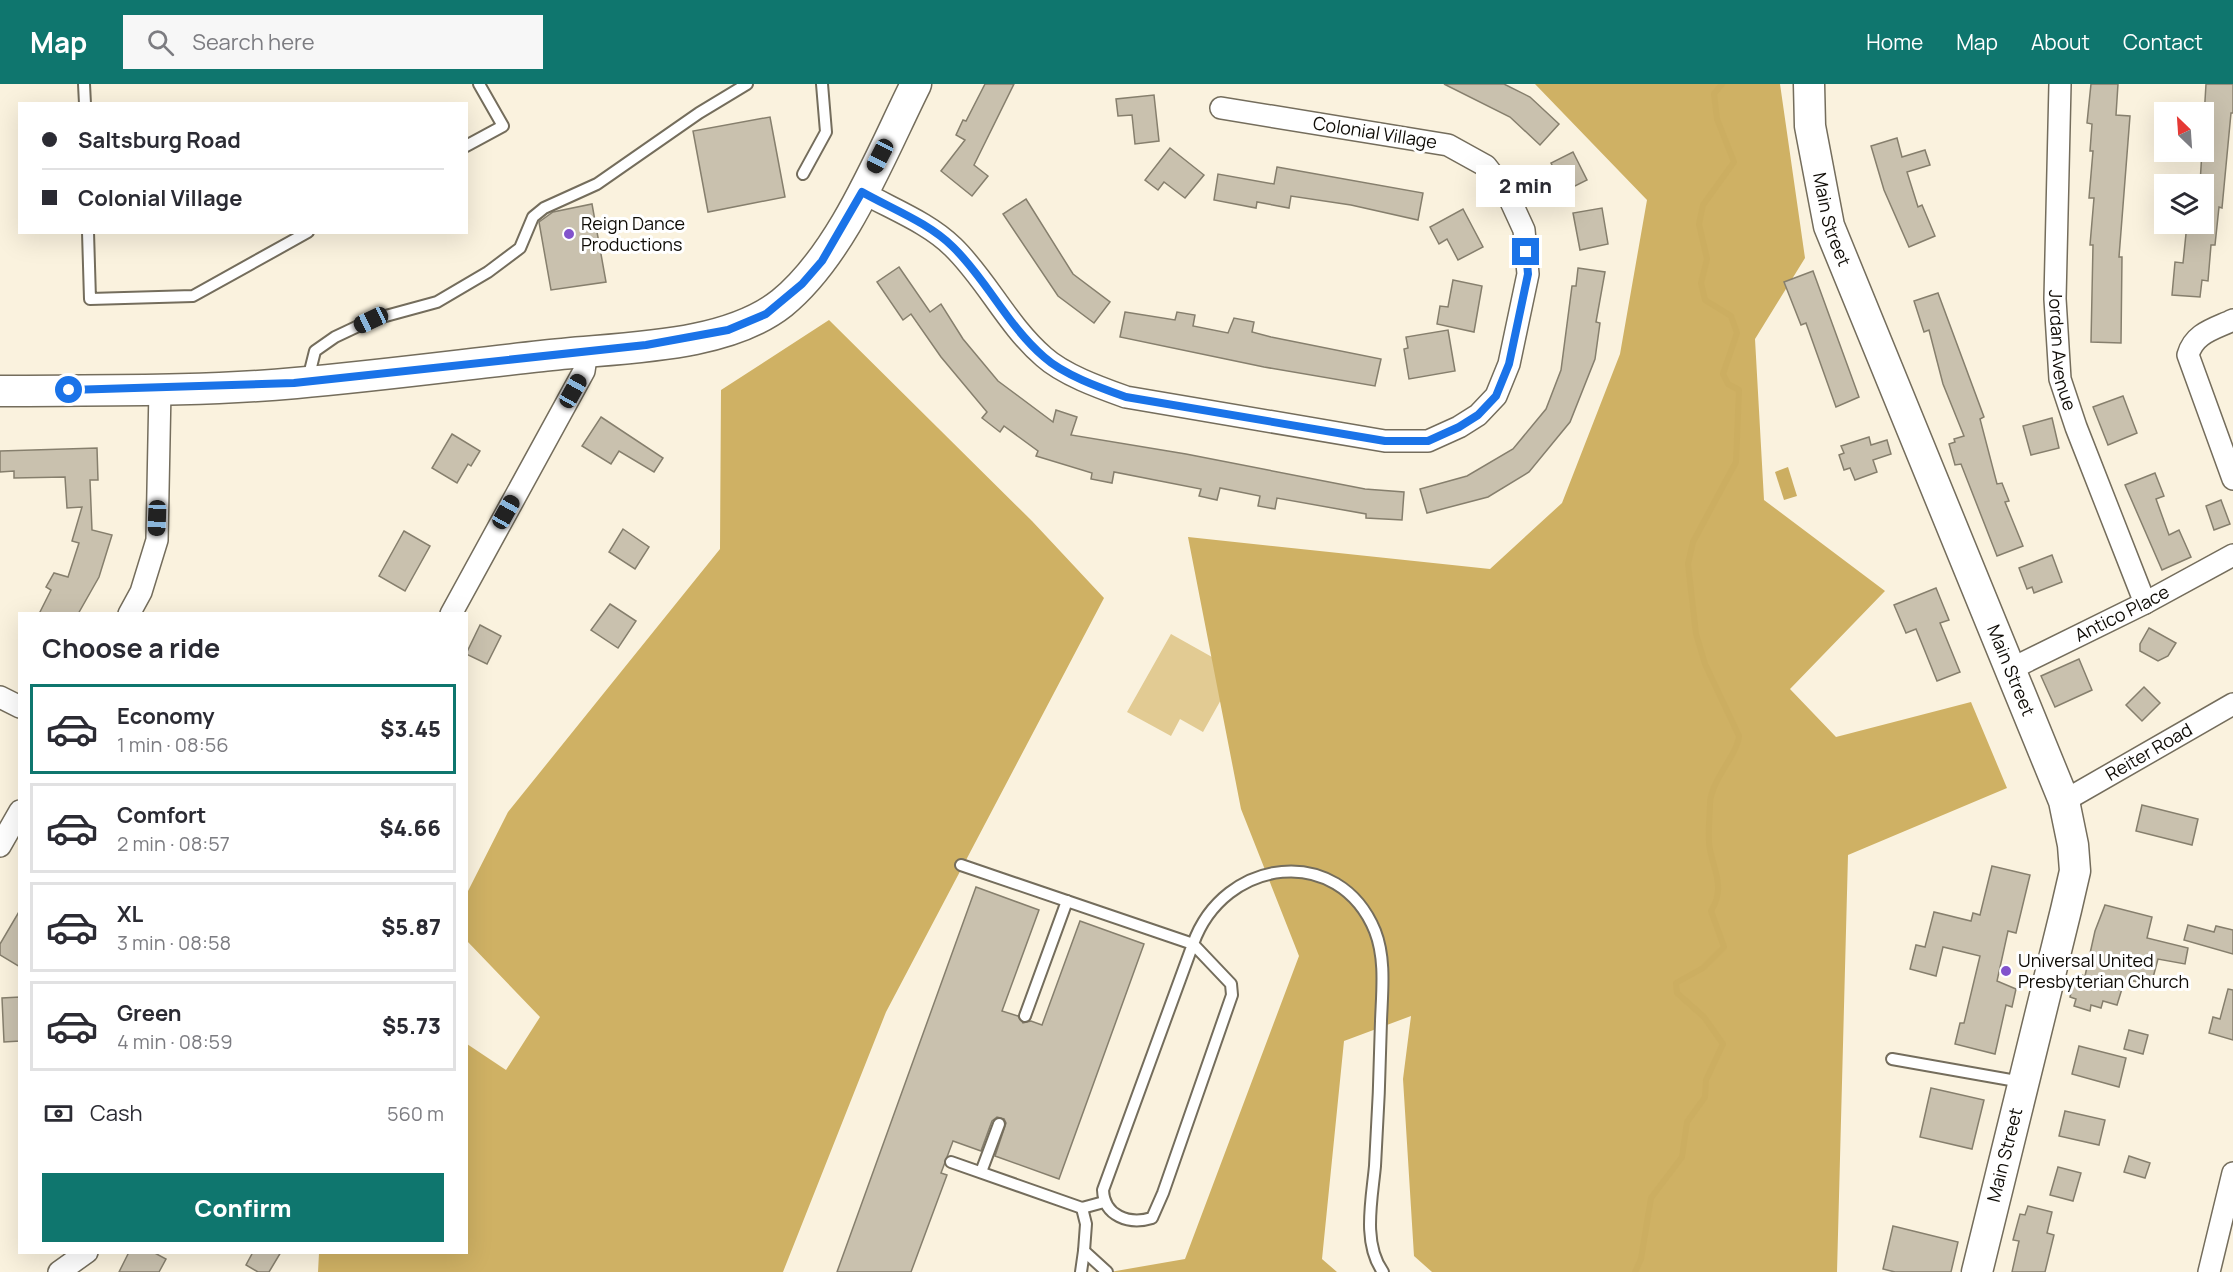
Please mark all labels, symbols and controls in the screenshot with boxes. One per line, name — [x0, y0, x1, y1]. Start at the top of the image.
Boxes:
search box — [123, 15, 543, 69]
text: Map — [30, 23, 87, 61]
icon: search — [144, 26, 177, 59]
text: Search here — [192, 27, 315, 57]
text: Home — [1866, 28, 1923, 56]
text: Map — [1956, 28, 1998, 56]
text: About — [2031, 28, 2090, 56]
text: Contact — [2123, 28, 2203, 56]
north arrow — [2154, 102, 2214, 162]
map controls — [2154, 102, 2214, 234]
street label: Colonial Village — [1311, 110, 1439, 154]
text: Saltsburg Road — [78, 125, 241, 155]
car — [864, 136, 896, 176]
callout: 2 min — [1476, 165, 1576, 207]
street label: Main Street — [1808, 170, 1857, 269]
text: 2 min — [1499, 172, 1552, 199]
button: layers — [2154, 174, 2214, 234]
text: Colonial Village — [78, 183, 242, 213]
place label: Reign Dance Productions — [581, 211, 685, 256]
marker: Reign Dance Productions — [562, 227, 576, 241]
route end — [1512, 238, 1539, 265]
street label: Jordan Avenue — [2044, 290, 2083, 414]
car — [351, 304, 391, 336]
car — [556, 371, 590, 411]
route start — [55, 376, 82, 403]
car — [489, 492, 523, 532]
car — [147, 500, 167, 536]
street label: Antico Place — [2070, 579, 2173, 647]
street label: Main Street — [1982, 621, 2041, 719]
text: Choose a ride — [42, 629, 220, 666]
text: Economy — [117, 701, 215, 731]
icon: car — [45, 702, 99, 756]
text: $3.45 — [380, 714, 441, 744]
street label: Reiter Road — [2101, 717, 2196, 786]
text: 1 min · 08:56 — [117, 731, 229, 758]
text: Comfort — [117, 800, 206, 830]
icon: car — [45, 801, 99, 855]
text: $4.66 — [379, 813, 441, 843]
text: 2 min · 08:57 — [117, 830, 230, 857]
text: XL — [117, 899, 143, 929]
icon: car — [45, 900, 99, 954]
text: $5.87 — [381, 912, 441, 942]
text: 3 min · 08:58 — [117, 929, 231, 956]
place label: Universal United Presbyterian Church — [2018, 948, 2189, 993]
marker: Universal United Presbyterian Church — [1999, 964, 2013, 978]
text: Green — [117, 998, 182, 1028]
icon: car — [45, 999, 99, 1053]
text: $5.73 — [382, 1011, 441, 1041]
text: 4 min · 08:59 — [117, 1028, 233, 1055]
icon: cash — [42, 1097, 75, 1130]
text: Cash — [90, 1098, 143, 1128]
text: 560 m — [387, 1100, 444, 1127]
street label: Main Street — [1981, 1105, 2027, 1204]
button: Confirm — [42, 1173, 444, 1242]

